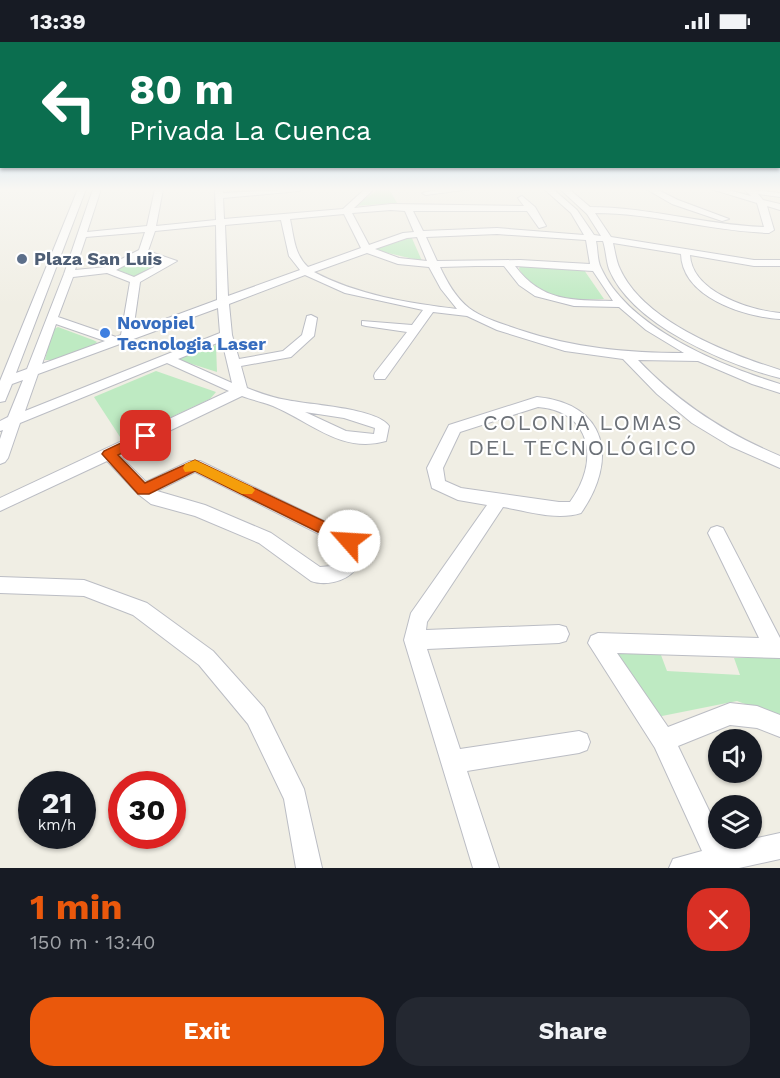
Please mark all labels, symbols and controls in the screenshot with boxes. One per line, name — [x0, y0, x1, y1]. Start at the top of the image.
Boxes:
text: 13:39 — [30, 9, 86, 34]
text: 80 m — [129, 65, 234, 114]
icon: left — [30, 66, 108, 144]
text: Privada La Cuenca — [129, 115, 371, 147]
place label: Plaza San Luis — [34, 248, 163, 269]
marker: Plaza San Luis — [15, 252, 29, 266]
place label: Novopiel Tecnologia Laser — [117, 312, 266, 354]
marker: Novopiel Tecnologia Laser — [98, 326, 112, 340]
pin — [120, 410, 171, 461]
district label: COLONIA LOMAS DEL TECNOLÓGICO — [468, 410, 698, 460]
icon: arrive — [129, 419, 162, 452]
position arrow — [317, 509, 381, 573]
map controls — [708, 729, 762, 849]
button: sound — [708, 729, 762, 783]
speed limit sign: 30 — [108, 771, 186, 849]
text: 21 — [42, 785, 72, 820]
button: layers — [708, 795, 762, 849]
text: km/h — [38, 816, 76, 834]
text: 1 min — [30, 886, 122, 928]
button: close — [687, 888, 750, 951]
text: 150 m · 13:40 — [30, 930, 156, 954]
button: Exit — [30, 997, 384, 1066]
button: Share — [396, 997, 750, 1066]

